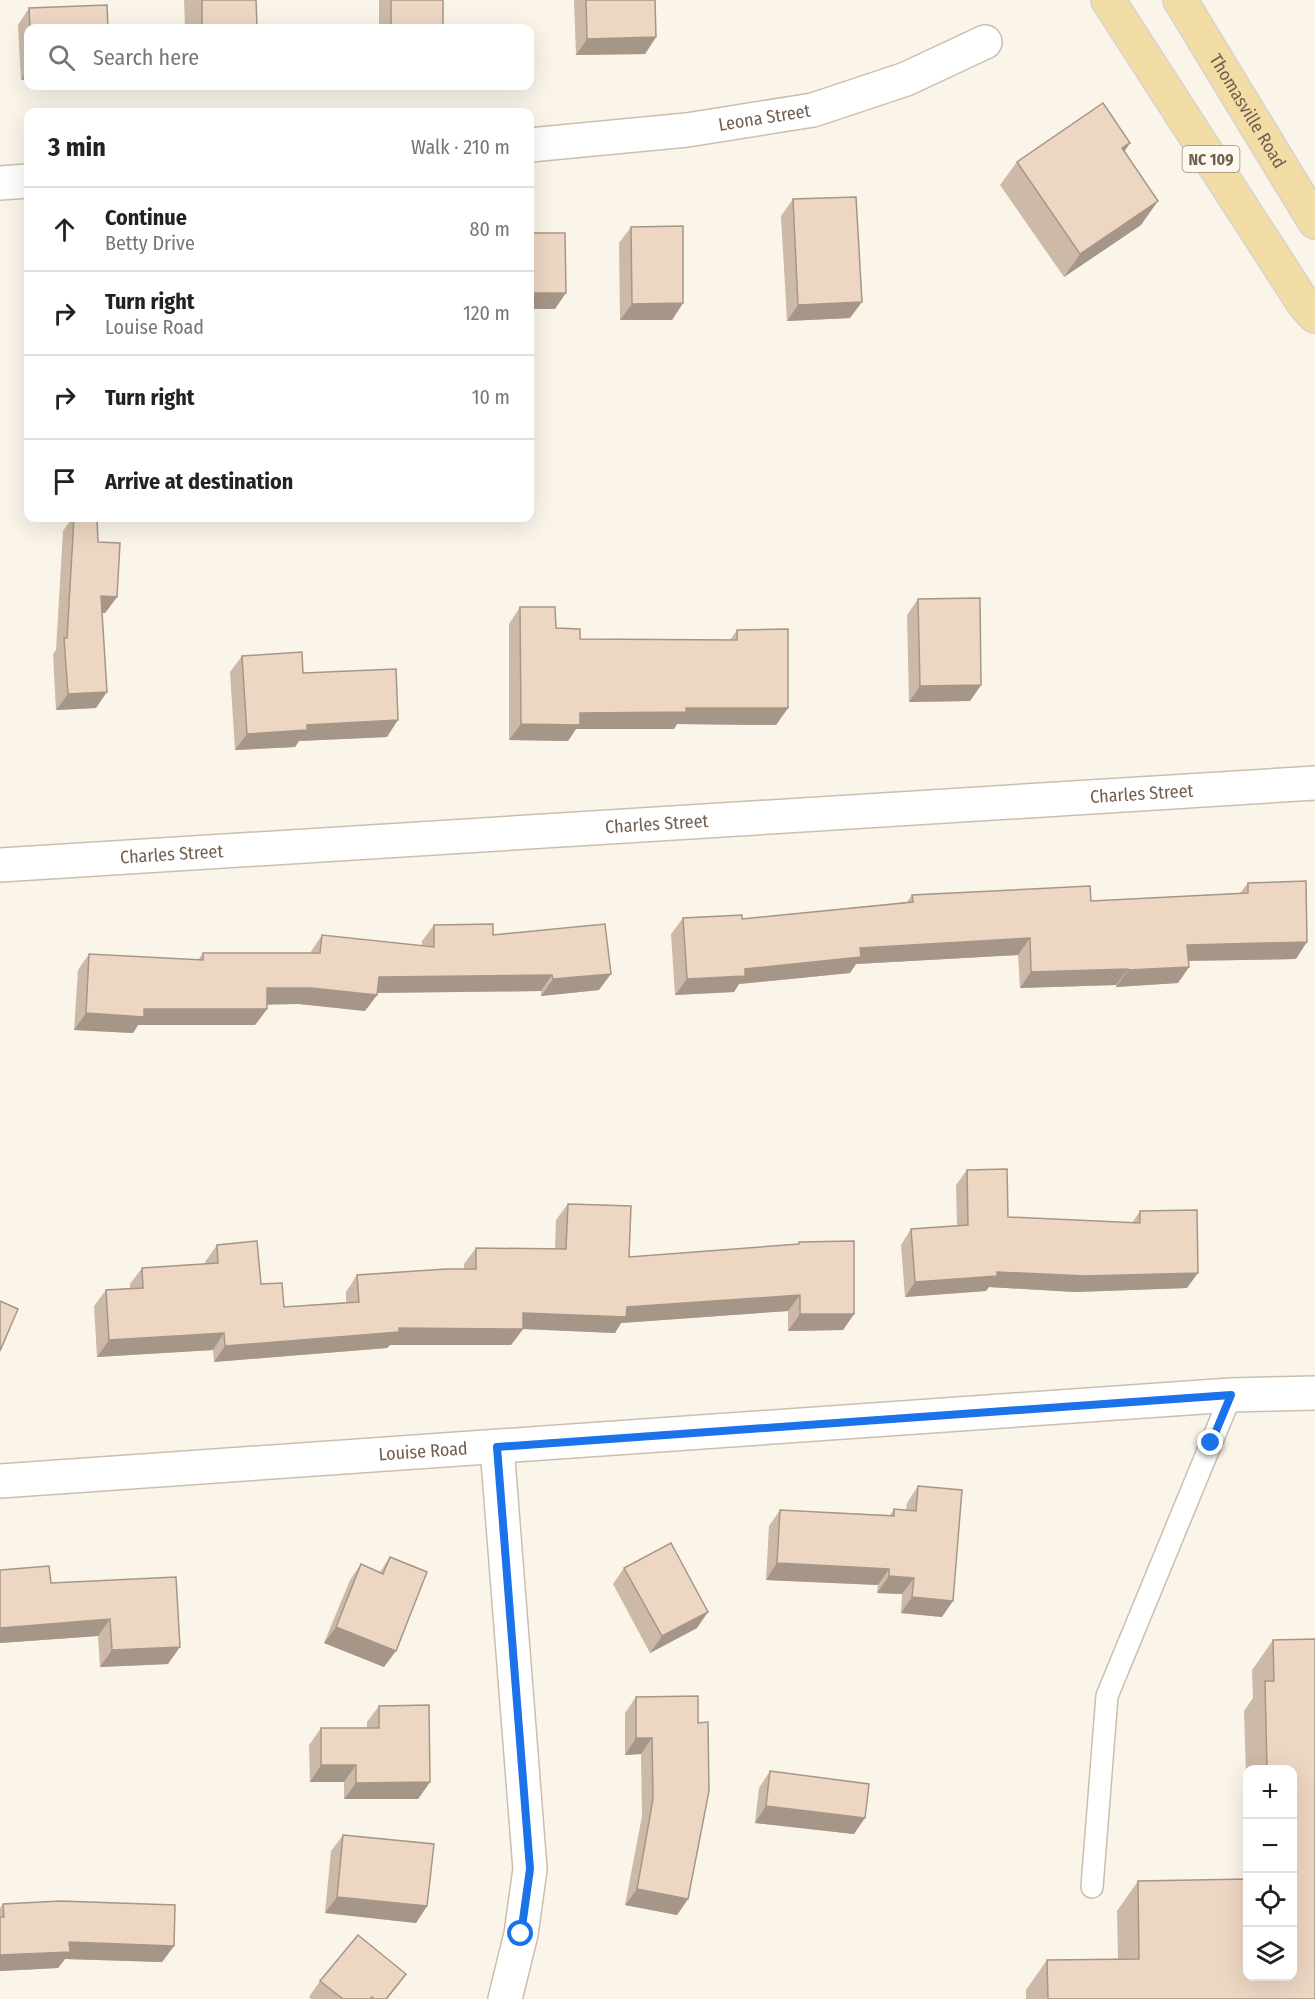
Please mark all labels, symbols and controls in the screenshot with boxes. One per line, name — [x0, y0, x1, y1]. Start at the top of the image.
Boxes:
search box — [24, 24, 534, 90]
icon: search — [45, 41, 78, 74]
text: Search here — [93, 44, 199, 71]
street label: Thomasville Road — [1204, 50, 1291, 172]
street label: Leona Street — [717, 100, 812, 136]
text: 3 min — [48, 132, 106, 163]
text: Walk · 210 m — [411, 135, 510, 159]
road number: NC 109 — [1182, 146, 1240, 172]
text: Continue — [105, 204, 187, 231]
icon: ahead — [48, 213, 81, 246]
text: 80 m — [470, 217, 510, 241]
text: Betty Drive — [105, 231, 195, 255]
text: Turn right — [105, 288, 194, 315]
icon: right — [48, 297, 81, 330]
text: 120 m — [463, 301, 510, 325]
text: Louise Road — [105, 315, 204, 339]
icon: right — [48, 381, 81, 414]
text: Turn right — [105, 384, 194, 411]
text: 10 m — [472, 385, 510, 409]
icon: arrive — [48, 465, 81, 498]
text: Arrive at destination — [105, 468, 293, 495]
street label: Charles Street — [1089, 780, 1194, 808]
street label: Charles Street — [604, 810, 709, 838]
street label: Charles Street — [119, 840, 224, 868]
route end — [1197, 1429, 1223, 1455]
street label: Louise Road — [378, 1437, 468, 1466]
map controls — [1243, 1765, 1297, 1981]
button: + — [1243, 1765, 1297, 1819]
button: − — [1243, 1819, 1297, 1873]
button: locate — [1243, 1873, 1297, 1927]
route start — [507, 1920, 533, 1946]
button: layers — [1243, 1927, 1297, 1981]

